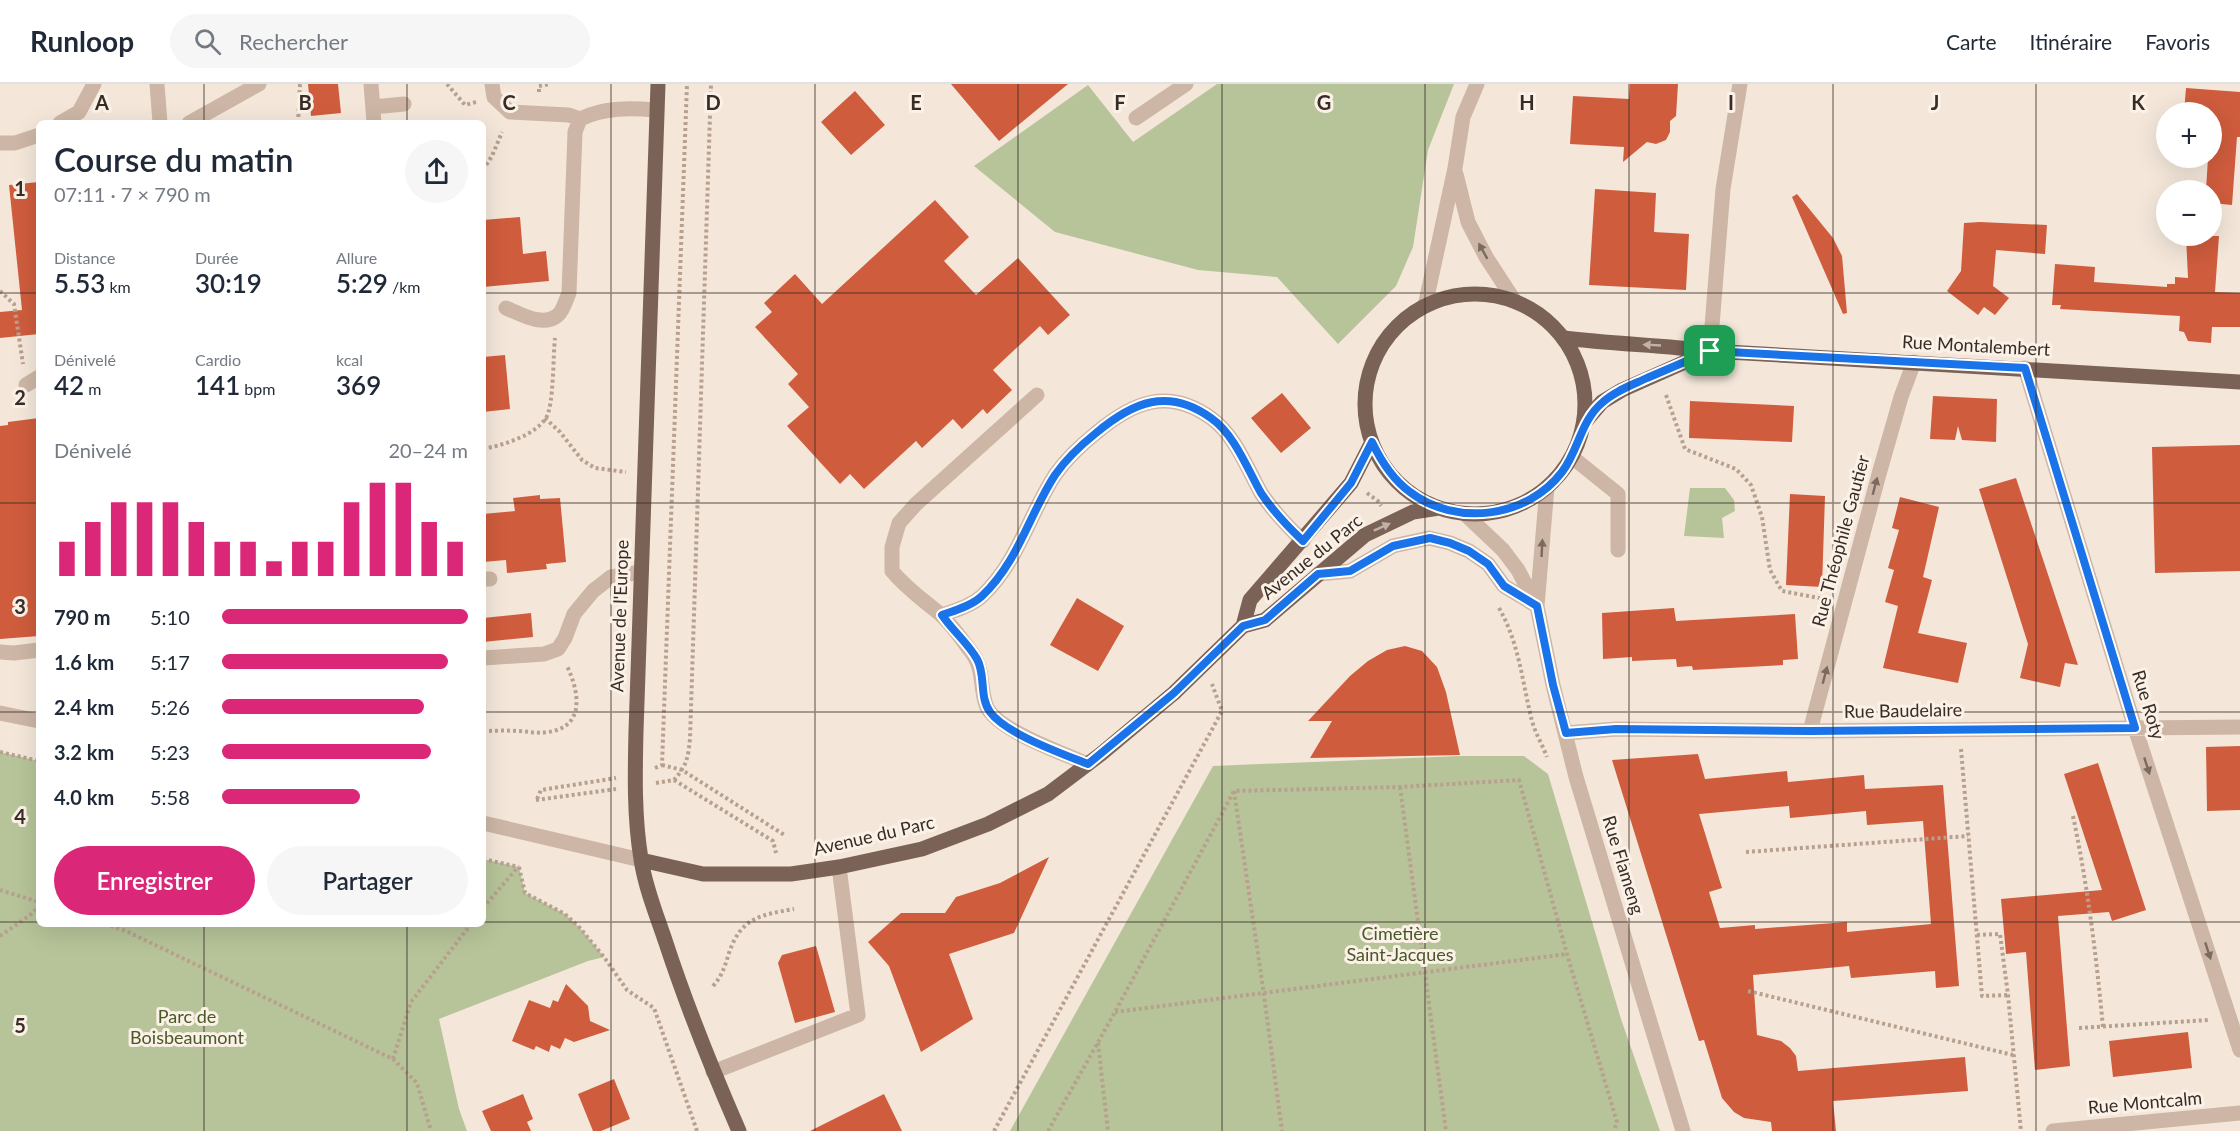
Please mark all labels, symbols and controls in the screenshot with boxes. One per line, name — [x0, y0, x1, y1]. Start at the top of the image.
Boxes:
search box — [170, 14, 590, 68]
text: Runloop — [30, 24, 134, 58]
icon: search — [191, 25, 224, 58]
text: Rechercher — [239, 28, 348, 55]
text: Carte — [1946, 29, 1997, 54]
text: Itinéraire — [2030, 29, 2112, 54]
text: Favoris — [2145, 29, 2210, 54]
text: A — [94, 90, 109, 114]
text: B — [298, 90, 312, 114]
text: C — [502, 90, 516, 114]
text: D — [705, 90, 721, 114]
text: E — [910, 90, 922, 114]
text: F — [1114, 90, 1126, 114]
text: G — [1317, 90, 1331, 114]
text: H — [1519, 90, 1535, 114]
text: I — [1728, 90, 1734, 114]
text: J — [1931, 90, 1939, 114]
text: K — [2131, 90, 2145, 114]
map controls — [2156, 102, 2222, 246]
button: + — [2156, 102, 2222, 168]
text: Course du matin — [54, 139, 294, 179]
button: share — [405, 140, 468, 203]
text: 1 — [14, 176, 26, 200]
button: − — [2156, 180, 2222, 246]
text: 07:11 · 7 × 790 m — [54, 182, 211, 206]
one-way arrow — [1478, 242, 1488, 259]
text: Distance — [54, 248, 115, 267]
text: Durée — [195, 248, 238, 267]
text: Allure — [336, 248, 377, 267]
text: 5.53 — [54, 267, 105, 299]
text: 30:19 — [195, 267, 262, 299]
text: 5:29 — [336, 267, 388, 299]
text: km — [105, 277, 131, 296]
text: /km — [388, 277, 420, 296]
pin — [1684, 325, 1735, 376]
street label: Rue Montalembert — [1901, 330, 2051, 360]
icon: arrive — [1693, 334, 1726, 367]
one-way arrow — [1642, 340, 1661, 349]
text: Dénivelé — [54, 350, 116, 369]
text: Cardio — [195, 350, 241, 369]
text: kcal — [336, 350, 363, 369]
text: 42 — [54, 369, 84, 401]
text: 141 — [195, 369, 240, 401]
text: 369 — [336, 369, 381, 401]
text: m — [84, 379, 101, 398]
text: bpm — [240, 379, 275, 398]
text: 2 — [14, 385, 26, 409]
text: Dénivelé — [54, 438, 131, 462]
text: 20–24 m — [388, 438, 468, 462]
street label: Rue Théophile Gautier — [1807, 452, 1874, 629]
one-way arrow — [1871, 477, 1881, 496]
street label: Avenue du Parc — [1257, 509, 1366, 604]
one-way arrow — [1373, 523, 1390, 532]
one-way arrow — [1537, 538, 1546, 557]
street label: Avenue de l'Europe — [605, 539, 633, 692]
text: 3 — [14, 594, 26, 618]
text: 790 m — [54, 605, 110, 629]
text: 5:10 — [150, 605, 190, 629]
text: 1.6 km — [54, 650, 114, 674]
text: 5:17 — [150, 650, 190, 674]
one-way arrow — [1821, 666, 1831, 684]
street label: Rue Roty — [2128, 667, 2170, 743]
text: 2.4 km — [54, 695, 114, 719]
text: 5:26 — [150, 695, 190, 719]
street label: Rue Baudelaire — [1844, 698, 1962, 722]
text: 3.2 km — [54, 740, 114, 764]
text: 5:23 — [150, 740, 190, 764]
one-way arrow — [2143, 757, 2152, 775]
text: 4.0 km — [54, 785, 114, 809]
text: 5:58 — [150, 785, 190, 809]
text: 4 — [14, 804, 26, 828]
street label: Avenue du Parc — [811, 810, 937, 860]
street label: Rue Flameng — [1599, 813, 1649, 917]
button: Enregistrer — [54, 846, 255, 915]
button: Partager — [267, 846, 468, 915]
park label: Cimetière Saint-Jacques — [1346, 922, 1454, 965]
one-way arrow — [2203, 942, 2213, 960]
park label: Parc de Boisbeaumont — [130, 1005, 244, 1048]
text: 5 — [14, 1013, 26, 1037]
street label: Rue Montcalm — [2087, 1086, 2203, 1118]

